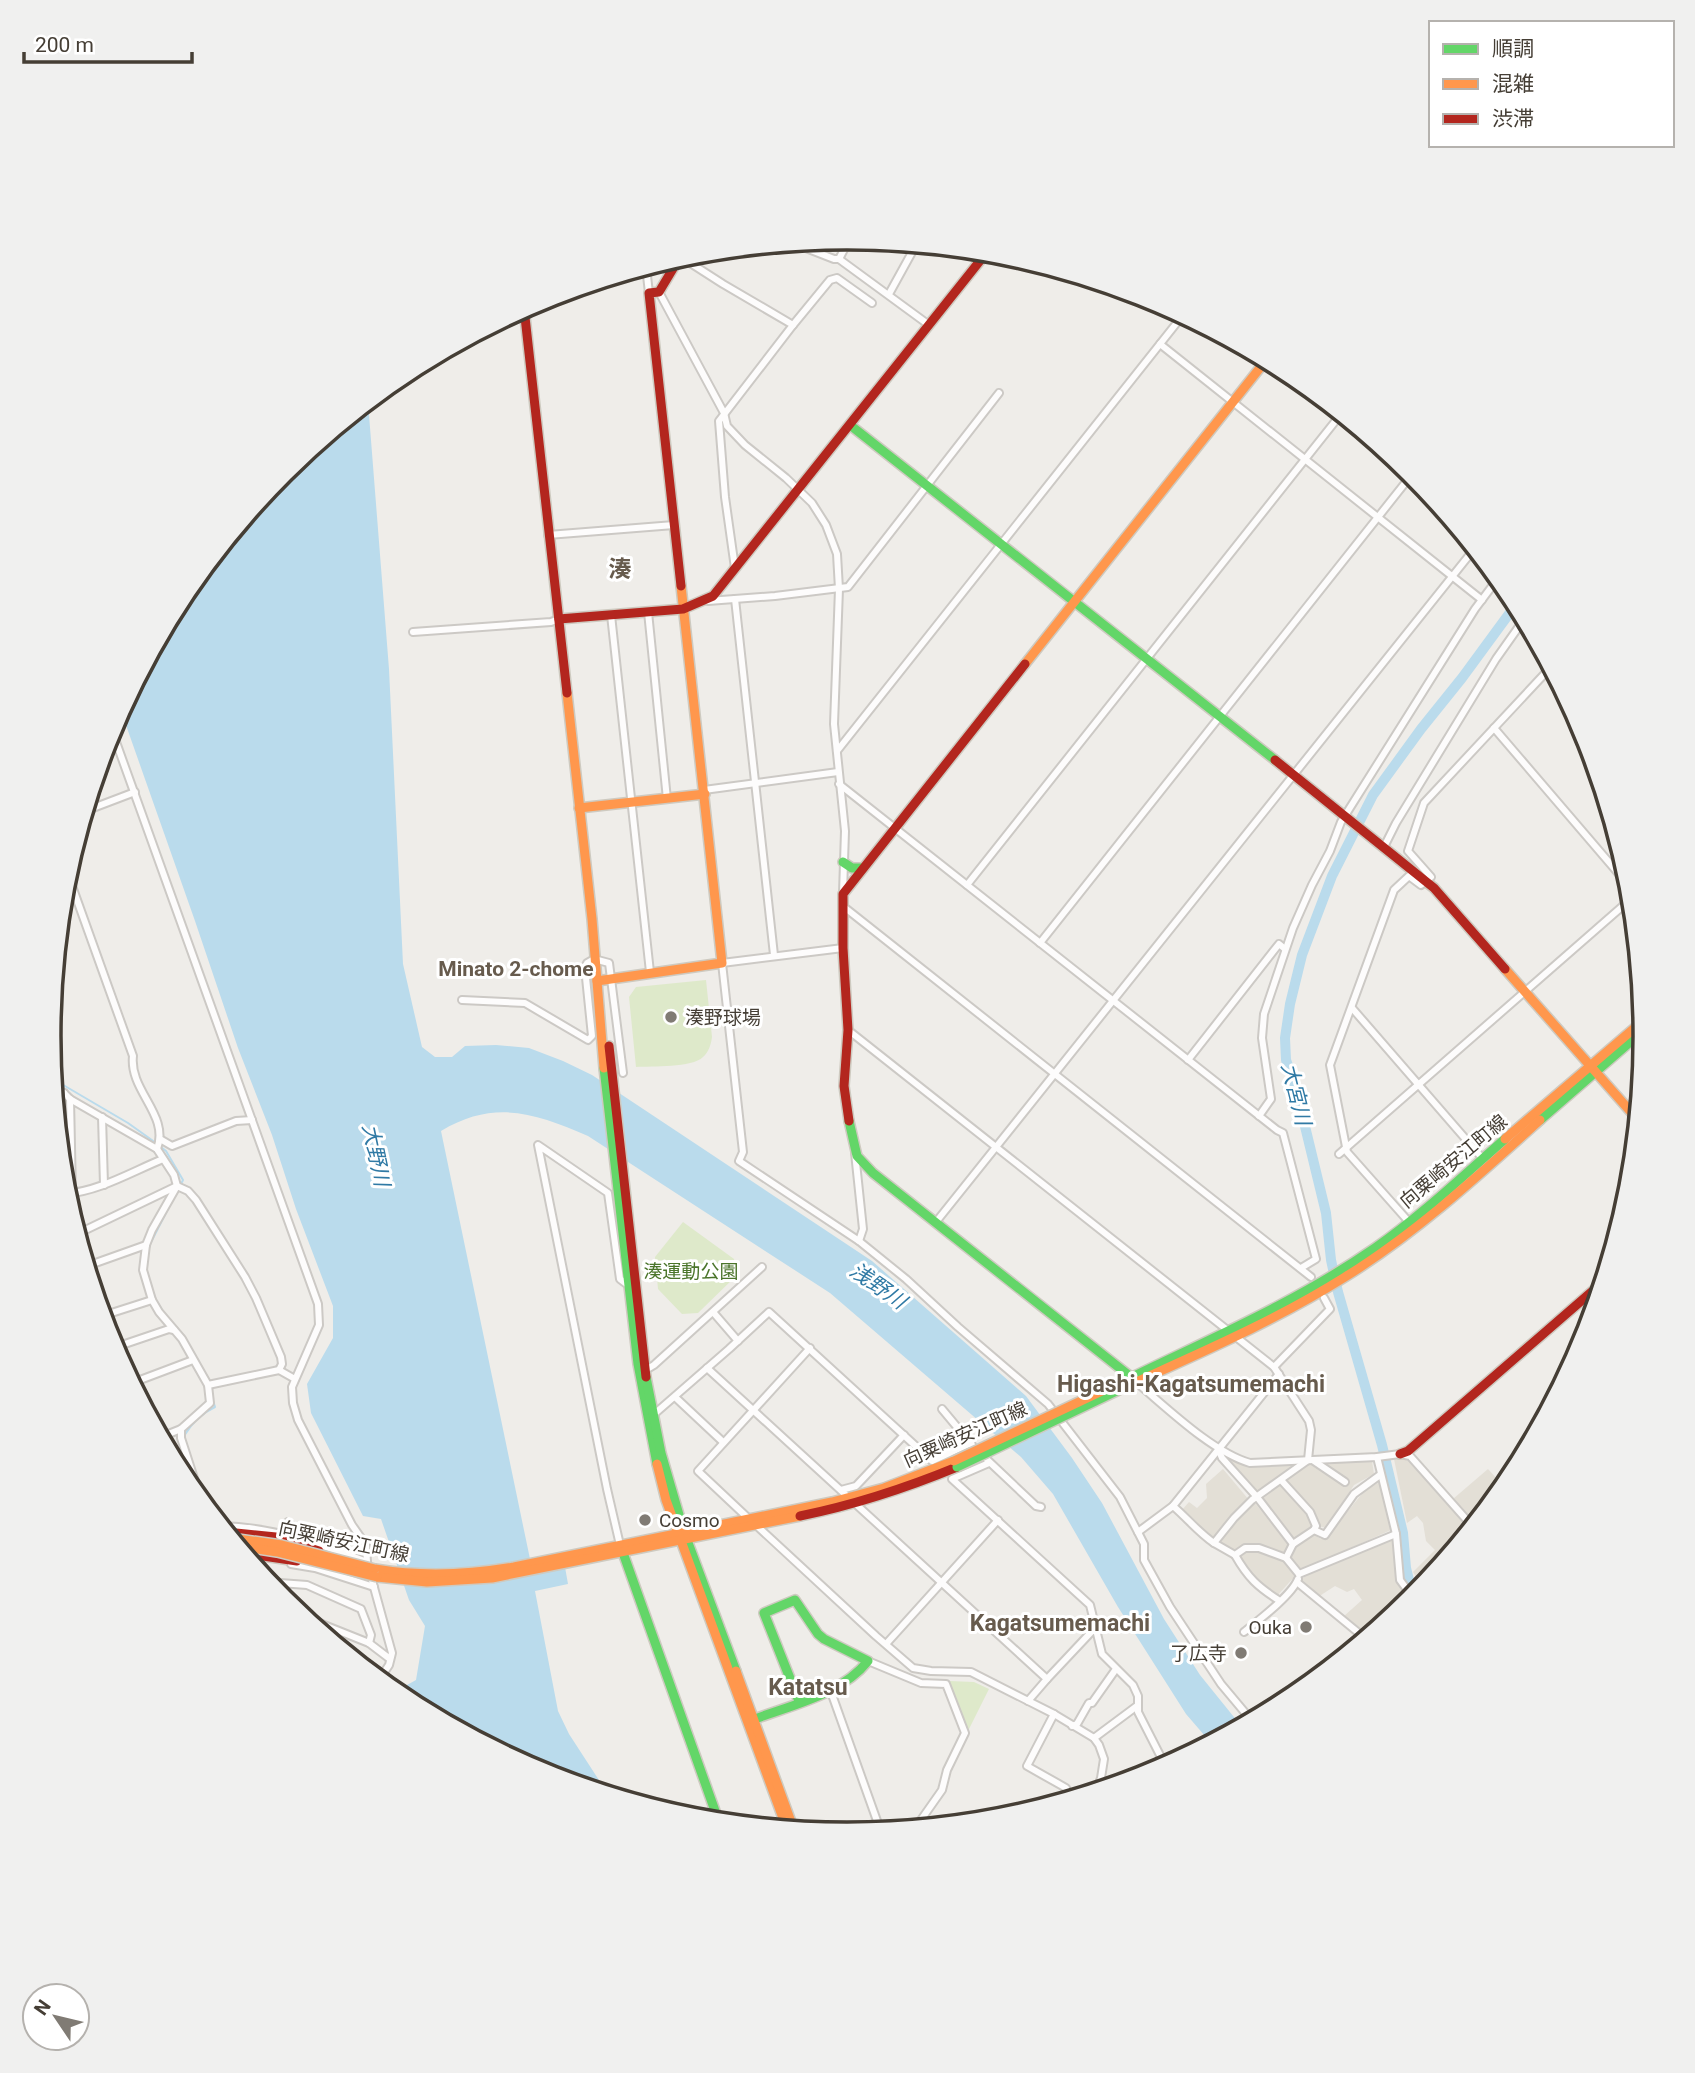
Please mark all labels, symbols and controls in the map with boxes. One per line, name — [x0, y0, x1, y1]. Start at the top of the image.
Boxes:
scale bar — [24, 21, 192, 65]
legend — [1429, 21, 1674, 147]
text: 200 m — [35, 33, 94, 57]
text: 順調 — [1492, 37, 1534, 61]
text: 混雑 — [1492, 72, 1534, 96]
text: 渋滞 — [1492, 107, 1534, 131]
district label: 湊 — [609, 556, 632, 583]
district label: Minato 2-chome — [438, 957, 594, 981]
place label: 湊野球場 — [685, 1006, 761, 1029]
marker: 湊野球場 — [663, 1009, 679, 1025]
water label: 大宮川 — [1277, 1061, 1316, 1129]
street label: 向粟崎安江町線 — [1395, 1110, 1512, 1213]
water label: 大野川 — [358, 1122, 395, 1190]
water label: 浅野川 — [845, 1258, 912, 1315]
park label: 湊運動公園 — [643, 1260, 739, 1283]
district label: Higashi-Kagatsumemachi — [1057, 1371, 1325, 1398]
street label: 向粟崎安江町線 — [900, 1397, 1031, 1472]
place label: Cosmo — [659, 1509, 720, 1532]
marker: Cosmo — [637, 1512, 653, 1528]
street label: 向粟崎安江町線 — [276, 1516, 411, 1567]
district label: Kagatsumemachi — [970, 1610, 1150, 1637]
place label: Ouka — [1248, 1616, 1292, 1639]
marker: Ouka — [1298, 1619, 1314, 1635]
place label: 了広寺 — [1170, 1642, 1227, 1665]
marker: 了広寺 — [1233, 1645, 1249, 1661]
district label: Katatsu — [768, 1674, 848, 1701]
north arrow — [21, 1982, 91, 2052]
text: N — [29, 1995, 56, 2020]

